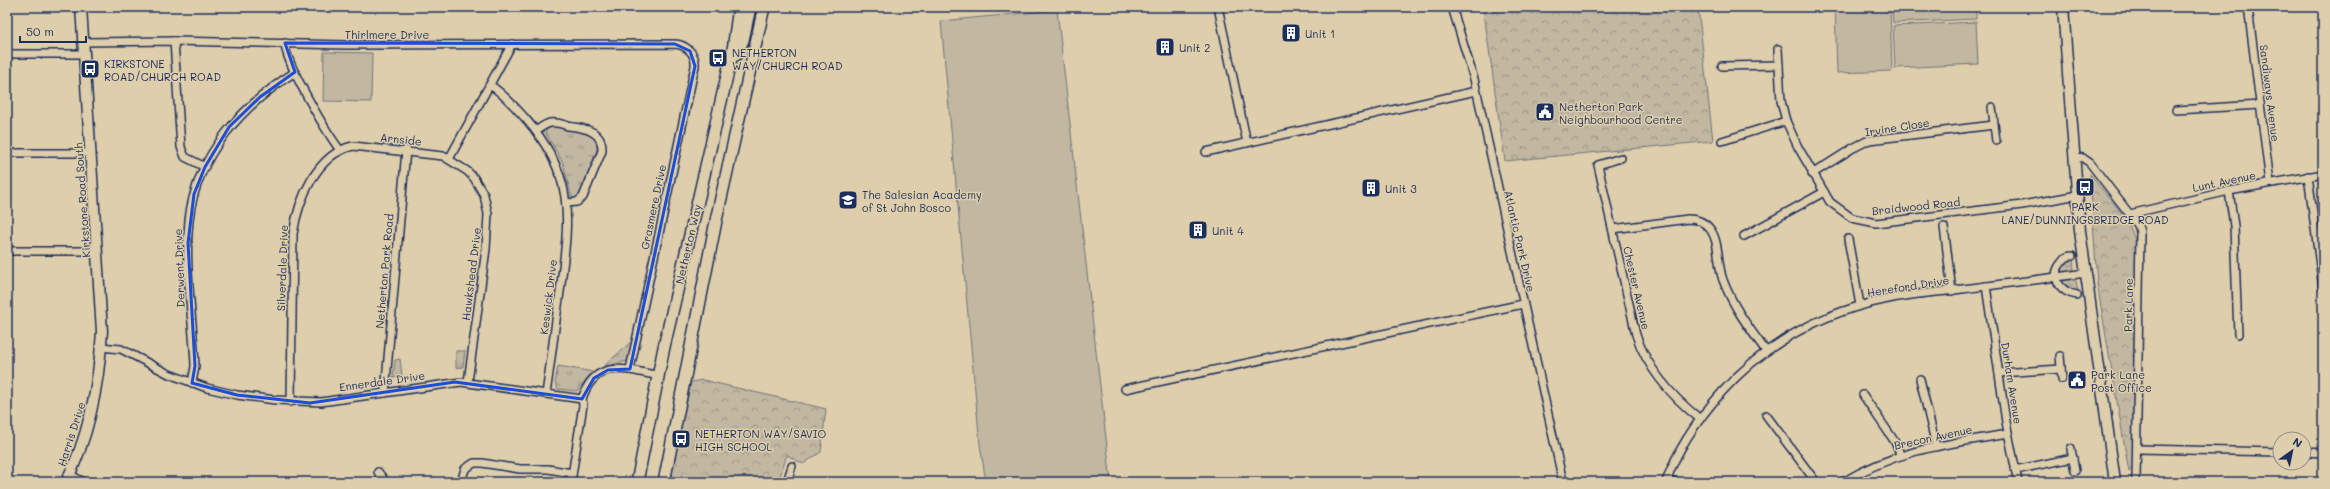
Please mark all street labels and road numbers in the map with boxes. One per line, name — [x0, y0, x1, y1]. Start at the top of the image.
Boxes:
street label: Thirlmere Drive — [345, 27, 429, 42]
street label: Sandiways Avenue — [2257, 44, 2283, 143]
street label: Irvine Close — [1864, 114, 1931, 140]
street label: Arnside — [379, 129, 423, 149]
street label: Kirkstone Road South — [70, 142, 94, 258]
street label: Grasmere Drive — [637, 163, 669, 251]
street label: Lunt Avenue — [2191, 167, 2257, 195]
street label: Atlantic Park Drive — [1501, 189, 1539, 293]
street label: Braidwood Road — [1871, 194, 1961, 218]
street label: Netherton Way — [672, 202, 705, 285]
street label: Netherton Park Road — [372, 213, 396, 329]
street label: Silverdale Drive — [273, 224, 291, 311]
street label: Hawkshead Drive — [458, 226, 484, 321]
street label: Derwent Drive — [170, 228, 188, 308]
street label: Chester Avenue — [1620, 245, 1654, 331]
street label: Keswick Drive — [536, 258, 560, 335]
street label: Hereford Drive — [1866, 272, 1950, 300]
street label: Park Lane — [2120, 278, 2136, 332]
street label: Durham Avenue — [1998, 341, 2026, 425]
street label: Ennerdale Drive — [338, 368, 426, 394]
street label: Harris Drive — [54, 400, 89, 468]
street label: Brecon Avenue — [1892, 421, 1974, 453]

